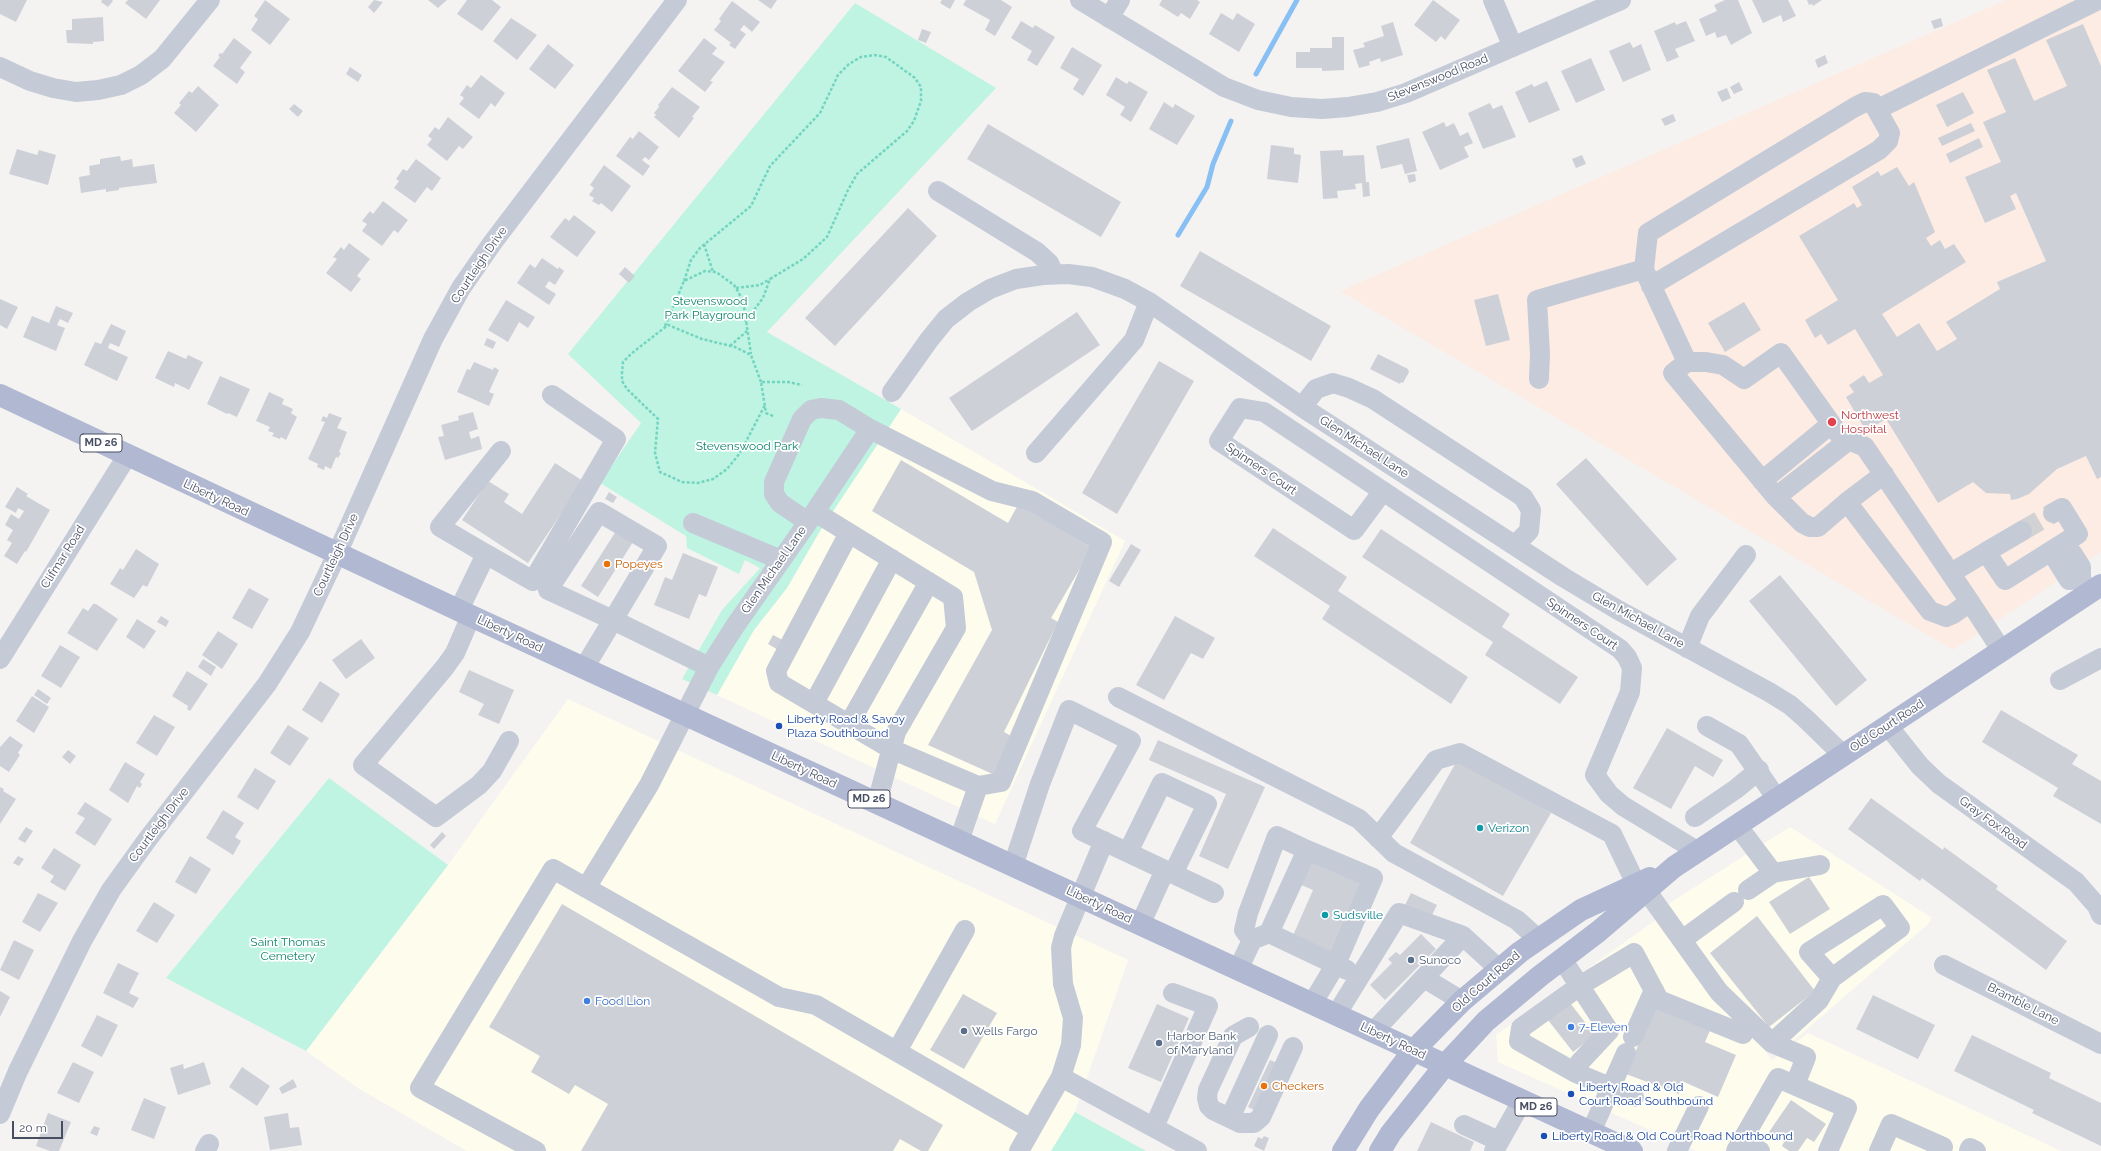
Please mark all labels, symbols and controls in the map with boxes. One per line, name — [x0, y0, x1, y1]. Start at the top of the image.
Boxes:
street label: Stevenswood Road — [1386, 51, 1490, 105]
street label: Courtleigh Drive — [448, 224, 510, 306]
park label: Stevenswood Park Playground — [664, 294, 756, 322]
place label: Northwest Hospital — [1841, 408, 1899, 436]
street label: Glen Michael Lane — [1317, 413, 1411, 481]
marker: Northwest Hospital — [1826, 416, 1838, 428]
road number: MD 26 — [80, 434, 122, 452]
park label: Stevenswood Park — [696, 439, 798, 453]
street label: Spinners Court — [1223, 440, 1299, 498]
street label: Liberty Road — [181, 477, 251, 519]
street label: Courtleigh Drive — [311, 511, 361, 599]
street label: Clifmar Road — [38, 523, 88, 591]
street label: Glen Michael Lane — [739, 524, 809, 616]
place label: Popeyes — [615, 557, 663, 571]
marker: Popeyes — [602, 559, 612, 569]
street label: Glen Michael Lane — [1589, 589, 1687, 651]
street label: Spinners Court — [1544, 595, 1620, 653]
street label: Liberty Road — [475, 613, 545, 655]
street label: Old Court Road — [1847, 697, 1927, 755]
place label: Liberty Road & Savoy Plaza Southbound — [787, 712, 905, 740]
marker: Liberty Road & Savoy Plaza Southbound — [774, 721, 784, 731]
street label: Liberty Road — [769, 749, 839, 791]
street label: Courtleigh Drive — [126, 785, 192, 865]
road number: MD 26 — [848, 790, 890, 808]
street label: Gray Fox Road — [1956, 794, 2030, 852]
place label: Verizon — [1488, 821, 1529, 835]
marker: Verizon — [1475, 823, 1485, 833]
street label: Liberty Road — [1064, 884, 1134, 926]
place label: Sudsville — [1333, 908, 1383, 922]
marker: Sudsville — [1320, 910, 1330, 920]
park label: Saint Thomas Cemetery — [250, 935, 326, 963]
street label: Old Court Road — [1449, 949, 1523, 1015]
place label: Sunoco — [1419, 953, 1461, 967]
marker: Sunoco — [1406, 955, 1416, 965]
street label: Bramble Lane — [1985, 980, 2061, 1028]
place label: Food Lion — [595, 994, 650, 1008]
marker: Food Lion — [582, 996, 592, 1006]
street label: Liberty Road — [1358, 1020, 1428, 1062]
place label: 7-Eleven — [1579, 1020, 1628, 1034]
marker: 7-Eleven — [1566, 1022, 1576, 1032]
place label: Wells Fargo — [972, 1024, 1038, 1038]
marker: Wells Fargo — [959, 1026, 969, 1036]
place label: Harbor Bank of Maryland — [1167, 1029, 1236, 1057]
marker: Harbor Bank of Maryland — [1154, 1038, 1164, 1048]
place label: Checkers — [1272, 1079, 1324, 1093]
place label: Liberty Road & Old Court Road Southbound — [1579, 1080, 1713, 1108]
marker: Checkers — [1259, 1081, 1269, 1091]
marker: Liberty Road & Old Court Road Southbound — [1566, 1089, 1576, 1099]
road number: MD 26 — [1515, 1098, 1557, 1116]
scale bar — [14, 1113, 65, 1139]
text: 20 m — [19, 1121, 47, 1135]
place label: Liberty Road & Old Court Road Northbound — [1552, 1129, 1793, 1143]
marker: Liberty Road & Old Court Road Northbound — [1539, 1131, 1549, 1141]

